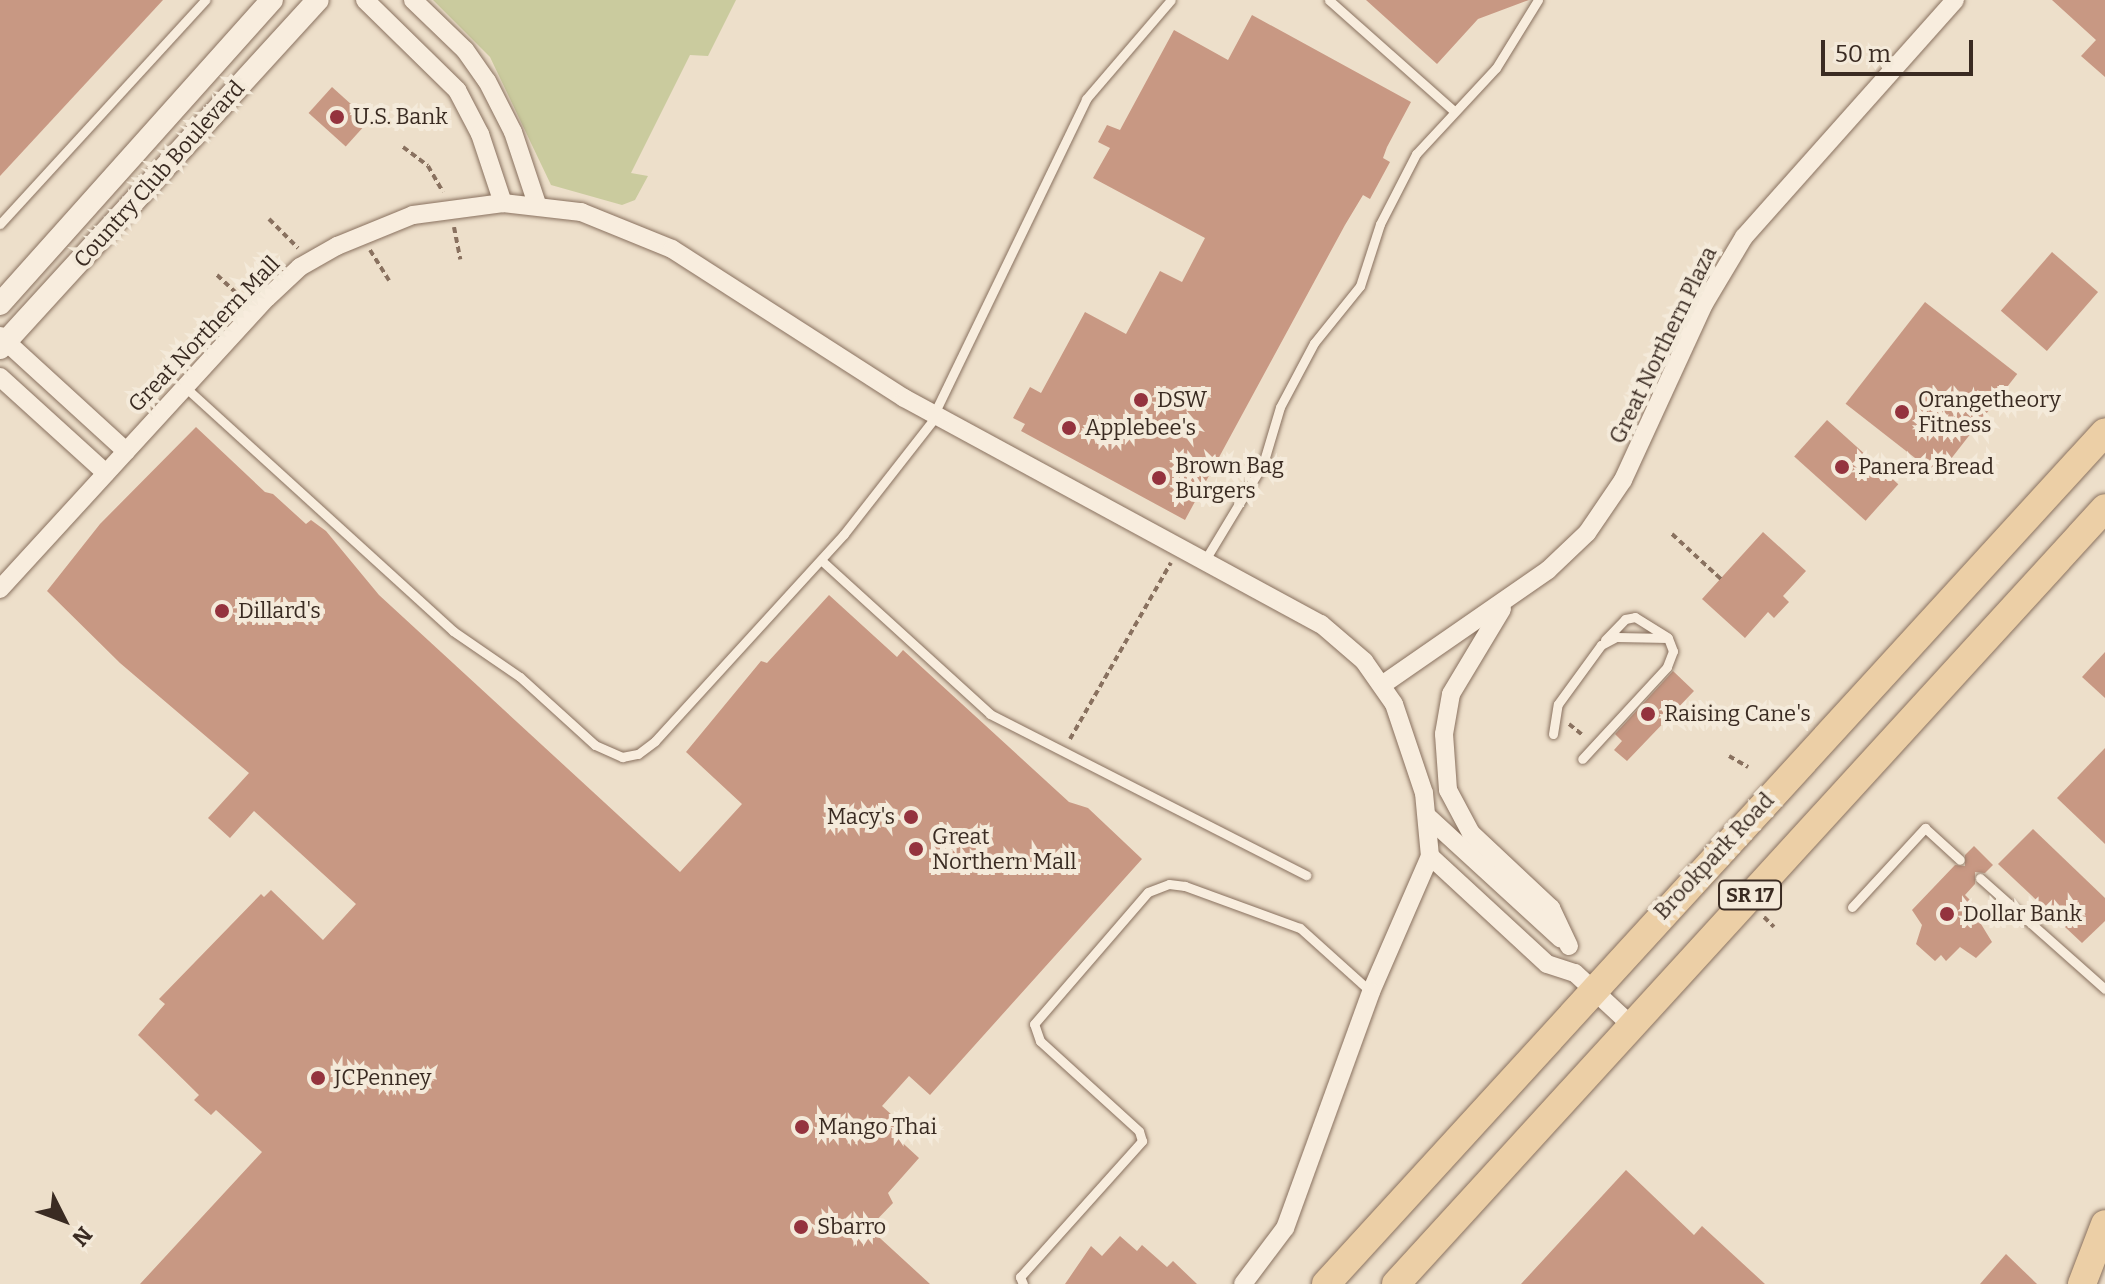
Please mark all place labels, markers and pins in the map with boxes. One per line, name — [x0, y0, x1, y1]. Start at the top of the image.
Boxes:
place label: U.S. Bank — [353, 104, 448, 130]
marker: U.S. Bank — [328, 108, 346, 126]
place label: Orangetheory Fitness — [1918, 386, 2061, 438]
place label: DSW — [1157, 387, 1207, 413]
marker: DSW — [1132, 391, 1150, 409]
marker: Orangetheory Fitness — [1893, 403, 1911, 421]
place label: Applebee's — [1085, 415, 1196, 441]
marker: Applebee's — [1060, 419, 1078, 437]
place label: Brown Bag Burgers — [1175, 452, 1284, 504]
place label: Panera Bread — [1858, 454, 1994, 480]
marker: Panera Bread — [1833, 458, 1851, 476]
marker: Brown Bag Burgers — [1150, 469, 1168, 487]
place label: Dillard's — [238, 598, 321, 624]
marker: Dillard's — [213, 602, 231, 620]
place label: Raising Cane's — [1664, 701, 1811, 727]
marker: Raising Cane's — [1639, 705, 1657, 723]
place label: Macy's — [827, 804, 895, 830]
marker: Macy's — [902, 808, 920, 826]
place label: Great Northern Mall — [932, 823, 1077, 874]
marker: Great Northern Mall — [907, 840, 925, 858]
place label: Dollar Bank — [1963, 901, 2082, 927]
marker: Dollar Bank — [1938, 905, 1956, 923]
place label: JCPenney — [334, 1065, 431, 1091]
marker: JCPenney — [309, 1069, 327, 1087]
place label: Mango Thai — [818, 1114, 937, 1140]
marker: Mango Thai — [793, 1118, 811, 1136]
place label: Sbarro — [817, 1214, 886, 1240]
marker: Sbarro — [792, 1218, 810, 1236]

